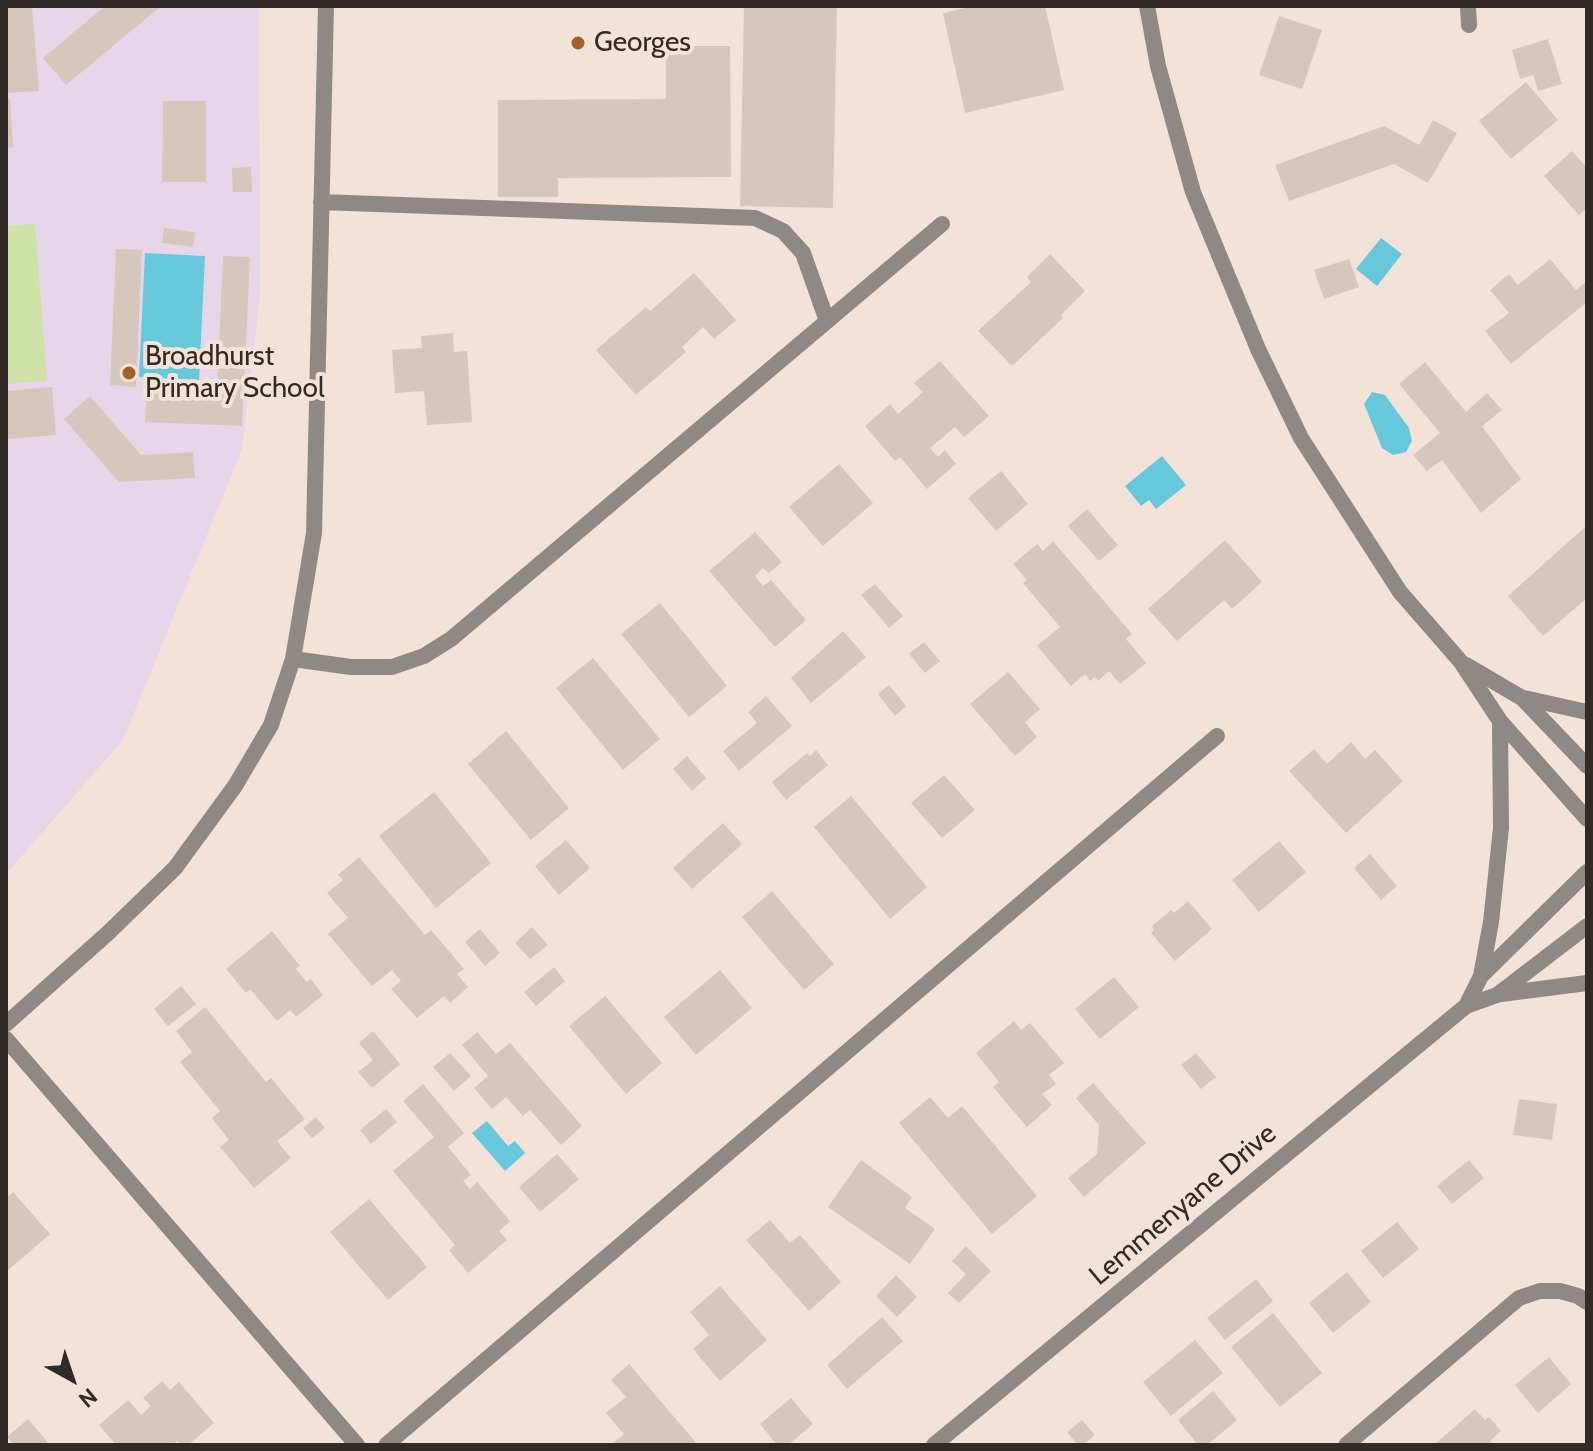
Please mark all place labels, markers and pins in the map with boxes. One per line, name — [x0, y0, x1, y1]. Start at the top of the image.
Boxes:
place label: Georges — [594, 26, 691, 60]
marker: Georges — [569, 34, 587, 52]
place label: Broadhurst Primary School — [145, 340, 325, 406]
marker: Broadhurst Primary School — [120, 364, 138, 382]

